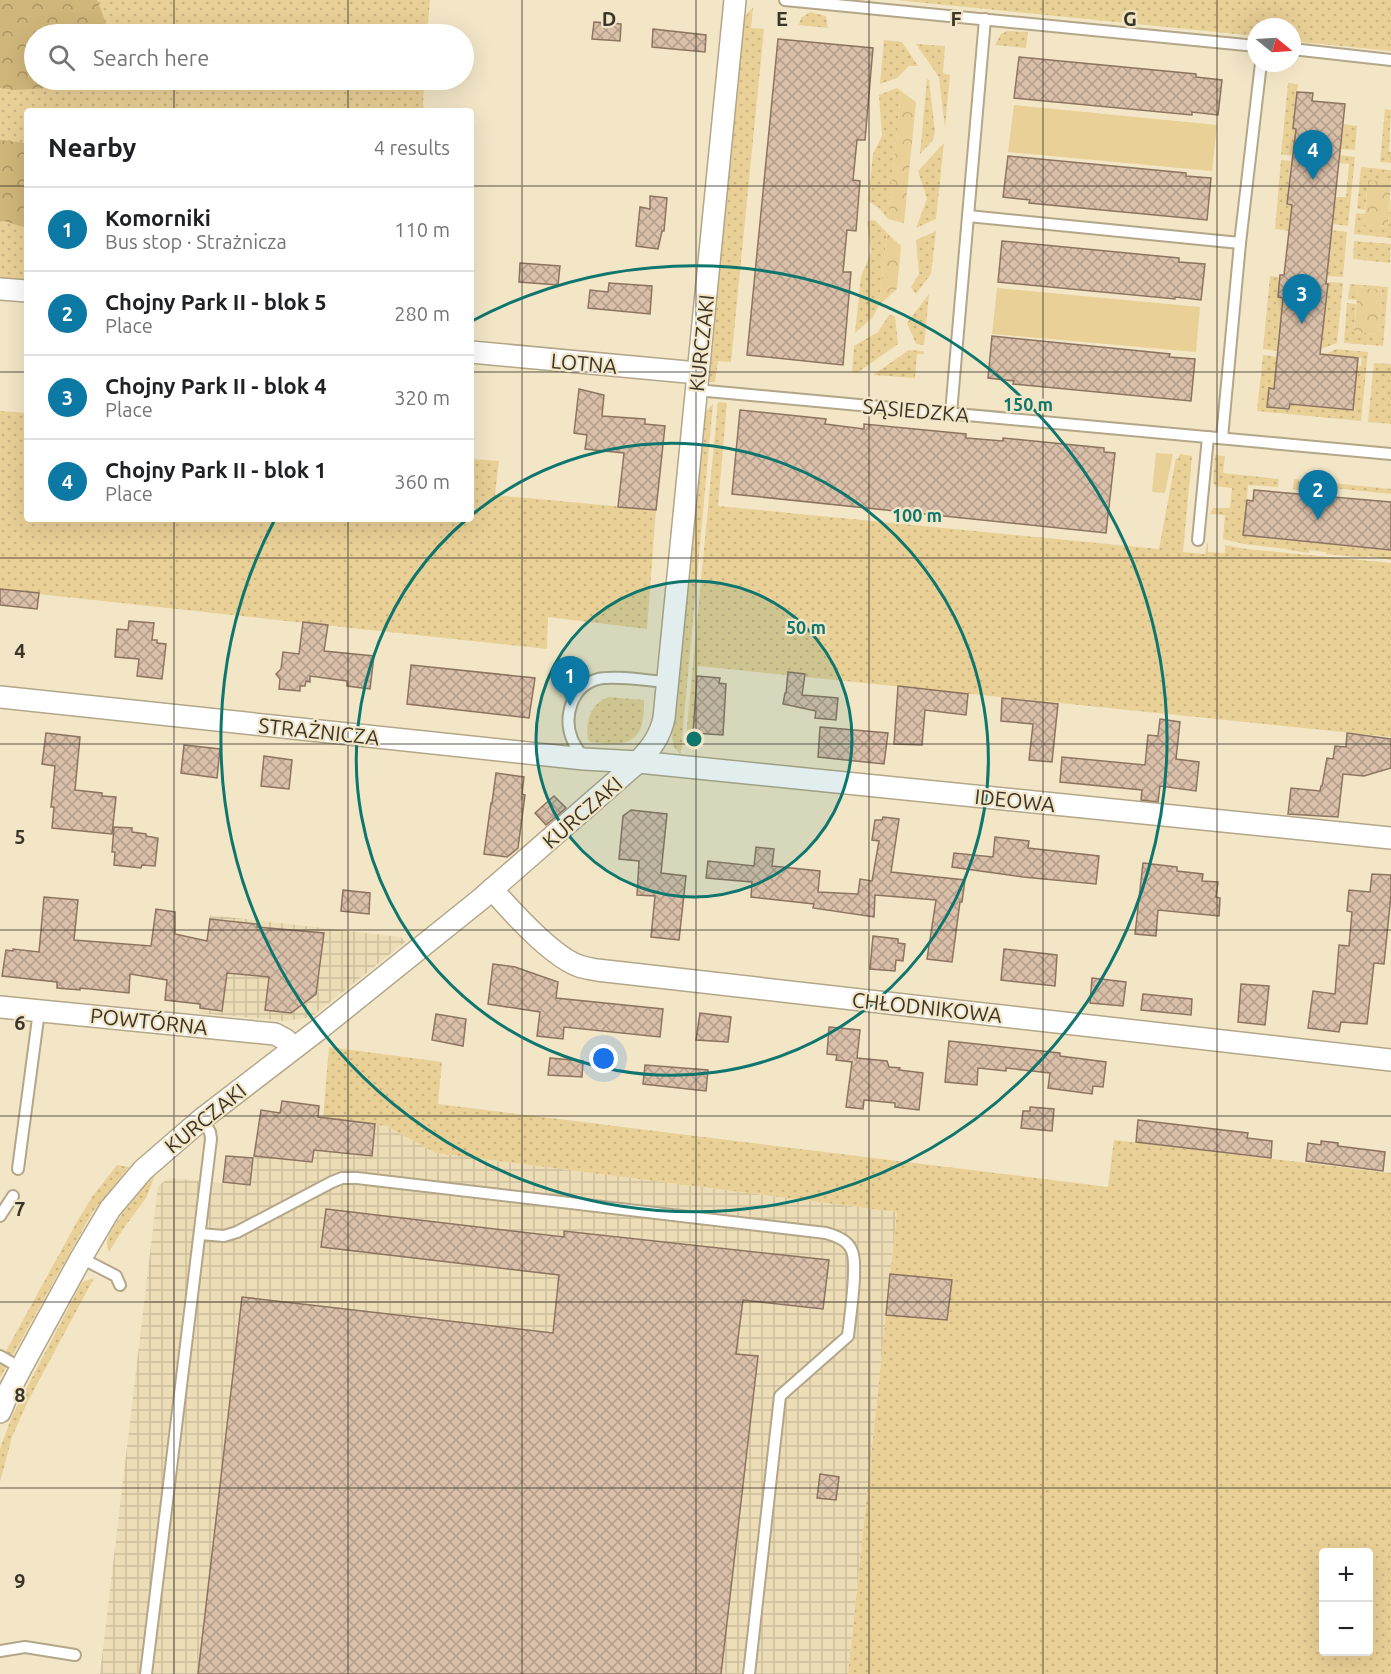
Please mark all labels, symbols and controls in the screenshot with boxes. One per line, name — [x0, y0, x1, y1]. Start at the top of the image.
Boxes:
text: D — [602, 7, 616, 30]
text: E — [776, 7, 788, 30]
text: F — [950, 7, 962, 30]
text: G — [1123, 7, 1137, 30]
north arrow — [1247, 18, 1301, 72]
search box — [24, 24, 474, 90]
icon: search — [45, 41, 78, 74]
text: Search here — [93, 45, 209, 70]
pin: 4 — [1294, 130, 1332, 180]
text: Nearby — [48, 133, 136, 162]
text: 4 results — [374, 136, 450, 159]
text: Komorniki — [105, 205, 211, 230]
text: 1 — [62, 218, 73, 241]
text: 110 m — [394, 218, 450, 241]
text: Bus stop · Strażnicza — [105, 230, 287, 253]
pin: 3 — [1282, 274, 1322, 324]
text: Chojny Park II - blok 5 — [105, 289, 327, 314]
street label: KURCZAKI — [684, 293, 718, 393]
text: 2 — [62, 302, 73, 325]
text: 280 m — [394, 302, 450, 325]
text: Place — [105, 314, 153, 337]
street label: LOTNA — [550, 348, 618, 378]
text: Chojny Park II - blok 4 — [105, 373, 327, 398]
text: 3 — [62, 386, 73, 409]
text: 320 m — [394, 386, 450, 409]
street label: SĄSIEDZKA — [862, 393, 971, 427]
text: 150 m — [1003, 394, 1053, 414]
text: Place — [105, 398, 153, 421]
text: Chojny Park II - blok 1 — [105, 457, 327, 482]
text: 4 — [62, 470, 73, 493]
text: 360 m — [394, 470, 450, 493]
pin: 2 — [1298, 470, 1338, 520]
text: Place — [105, 482, 153, 505]
text: 100 m — [892, 505, 942, 525]
text: 50 m — [786, 617, 826, 637]
text: 4 — [14, 639, 26, 662]
pin: 1 — [550, 656, 590, 706]
street label: STRAŻNICZA — [257, 713, 381, 749]
centre of rings — [684, 729, 704, 749]
street label: KURCZAKI — [537, 771, 627, 853]
street label: IDEOWA — [974, 784, 1057, 816]
text: 5 — [14, 825, 26, 848]
street label: CHŁODNIKOWA — [851, 987, 1004, 1027]
street label: POWTÓRNA — [89, 1003, 209, 1039]
text: 6 — [14, 1011, 26, 1034]
your location — [589, 1044, 618, 1073]
street label: KURCZAKI — [160, 1078, 250, 1158]
text: 7 — [14, 1197, 26, 1220]
text: 8 — [14, 1383, 26, 1406]
map controls — [1319, 1548, 1373, 1656]
button: + — [1319, 1548, 1373, 1602]
text: 9 — [14, 1569, 26, 1592]
button: − — [1319, 1602, 1373, 1656]

